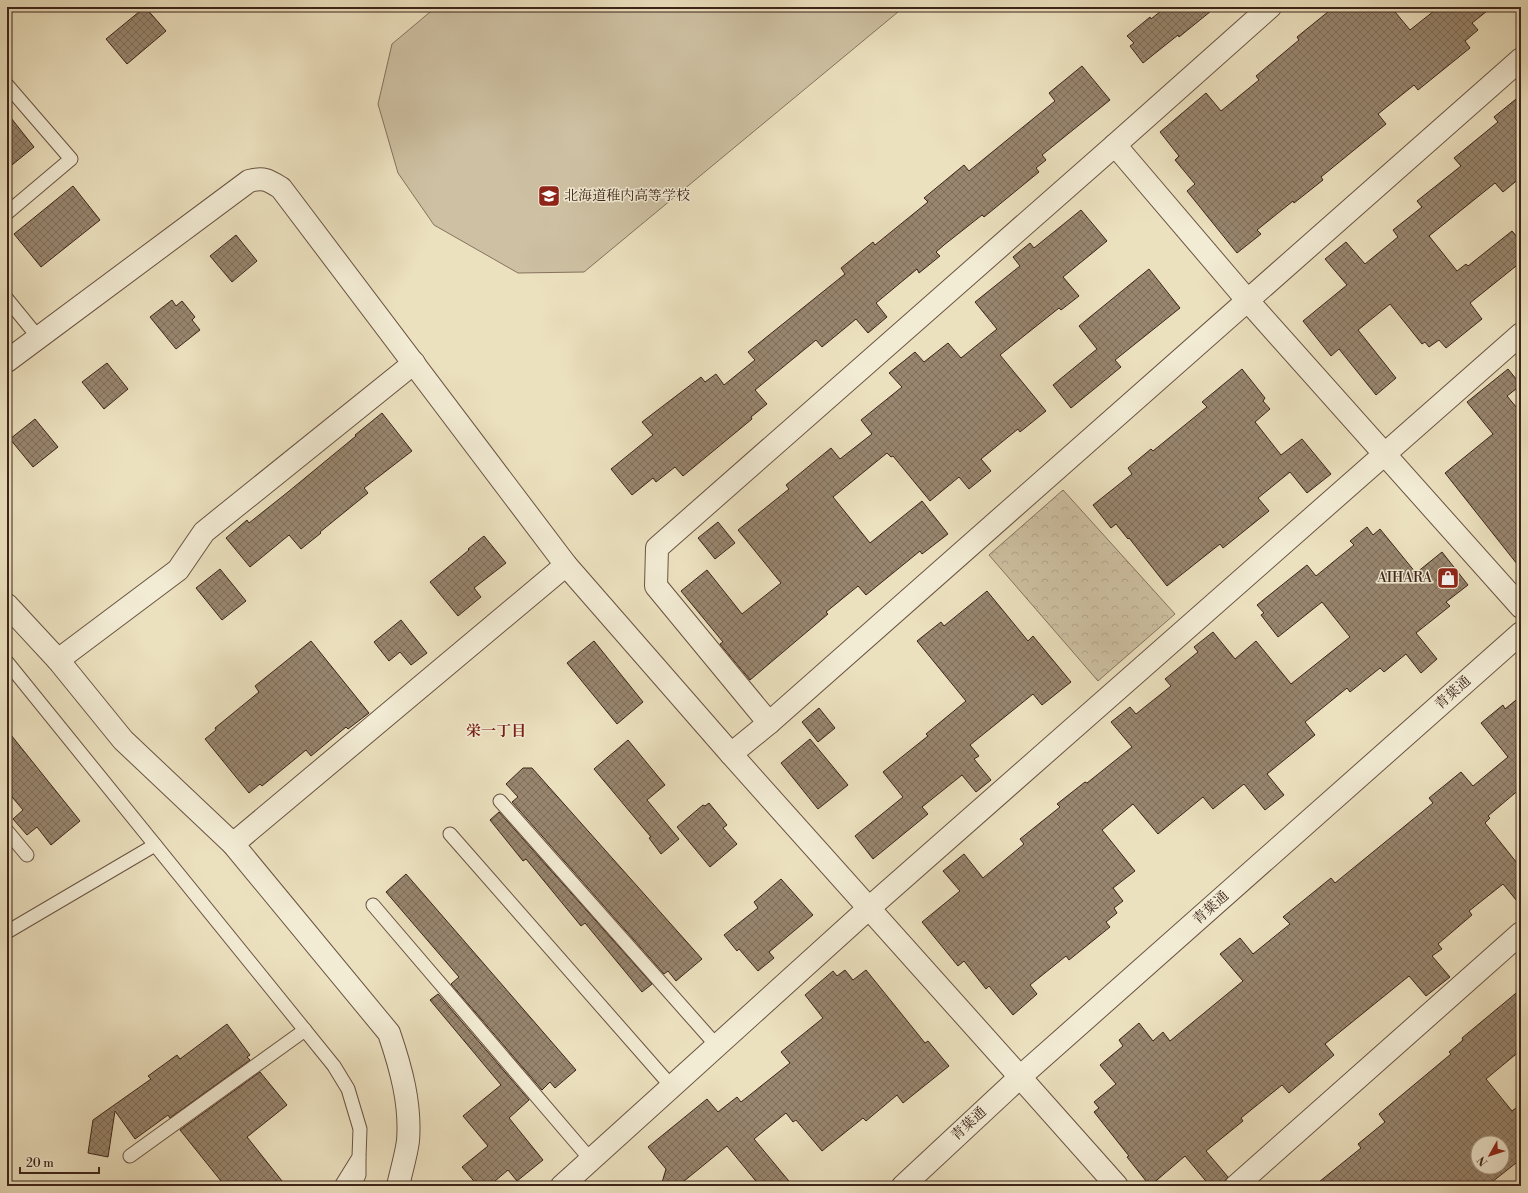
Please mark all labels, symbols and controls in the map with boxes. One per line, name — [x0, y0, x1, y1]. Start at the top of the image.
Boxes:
school or university icon: 北海道稚内高等学校 — [536, 183, 562, 209]
place label: 北海道稚内高等学校 — [564, 187, 690, 205]
shop icon: AIHARA — [1435, 565, 1461, 591]
place label: AIHARA — [1376, 569, 1432, 587]
street label: 青葉通 — [1431, 672, 1475, 714]
district label: 栄一丁目 — [466, 722, 526, 741]
street label: 青葉通 — [1189, 887, 1233, 929]
street label: 青葉通 — [948, 1103, 990, 1145]
north arrow — [1470, 1135, 1510, 1175]
scale bar — [20, 1149, 99, 1175]
text: N — [1475, 1153, 1491, 1168]
text: 20 m — [26, 1156, 54, 1171]

